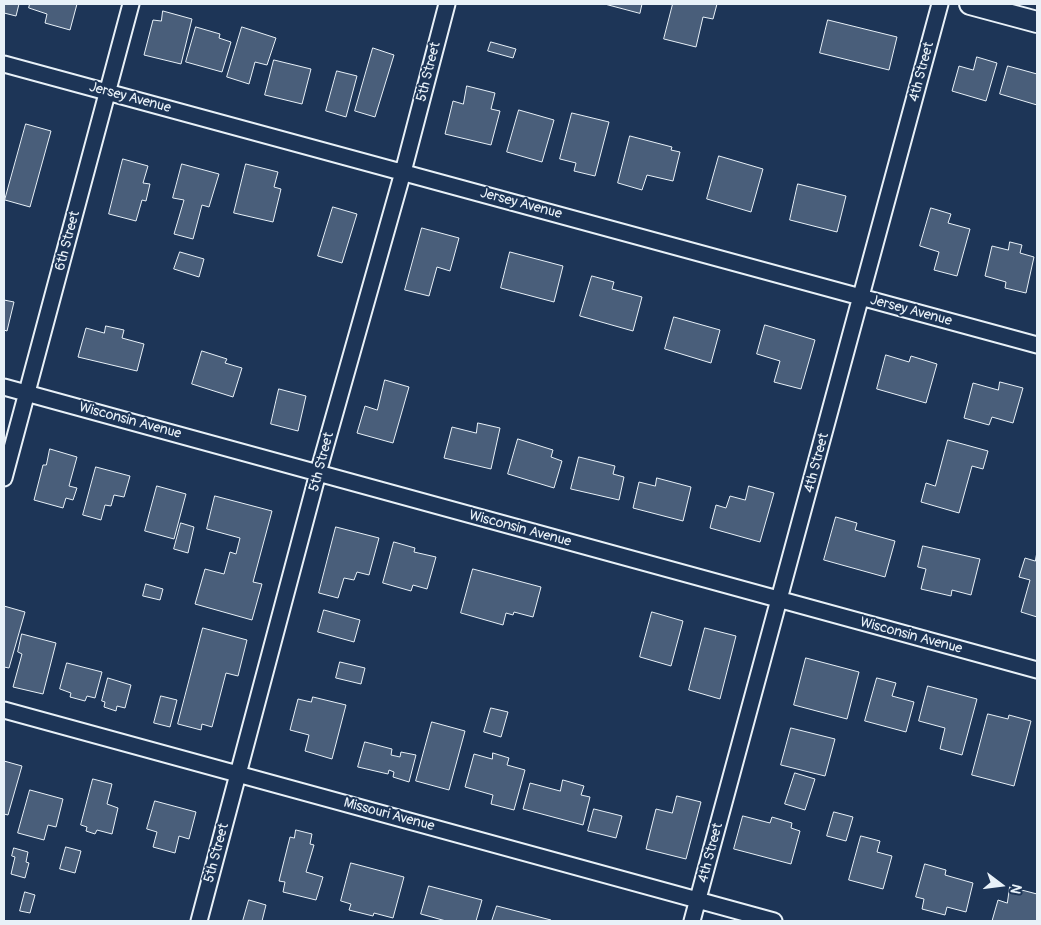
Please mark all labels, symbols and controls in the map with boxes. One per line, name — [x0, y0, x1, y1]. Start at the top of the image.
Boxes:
street label: 5th Street — [413, 40, 445, 104]
street label: 4th Street — [906, 40, 938, 104]
street label: Jersey Avenue — [87, 79, 173, 117]
street label: Jersey Avenue — [478, 185, 564, 223]
street label: 6th Street — [52, 209, 84, 273]
street label: Jersey Avenue — [868, 292, 954, 330]
street label: Wisconsin Avenue — [77, 399, 183, 443]
street label: 5th Street — [306, 430, 338, 494]
street label: 4th Street — [801, 431, 833, 495]
street label: Wisconsin Avenue — [467, 507, 573, 551]
street label: Wisconsin Avenue — [858, 614, 964, 658]
street label: Missouri Avenue — [342, 795, 436, 835]
street label: 5th Street — [201, 821, 233, 885]
street label: 4th Street — [695, 821, 727, 885]
north arrow — [976, 860, 1026, 910]
text: N — [1007, 882, 1025, 896]

